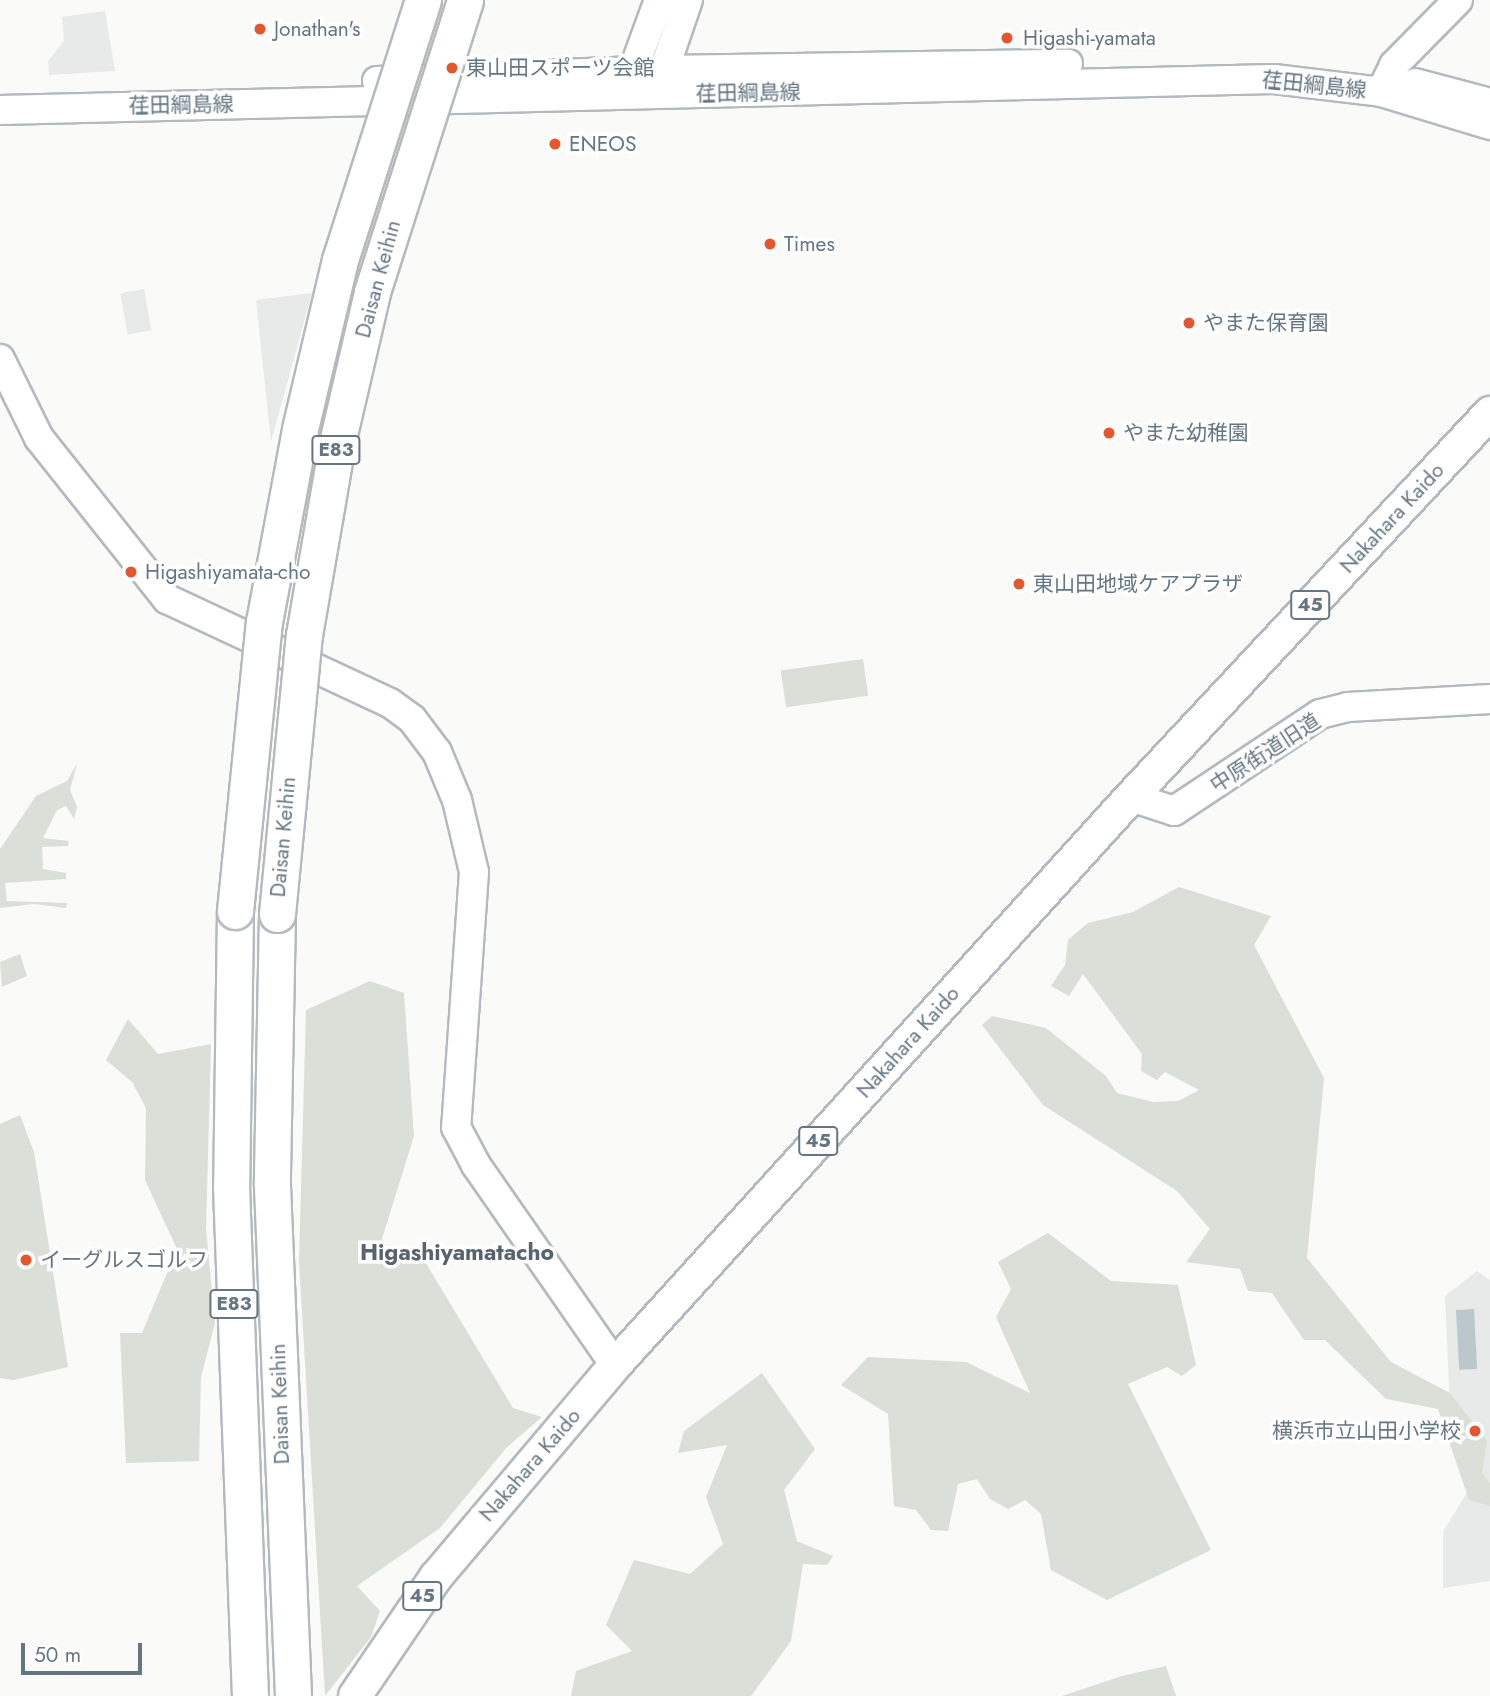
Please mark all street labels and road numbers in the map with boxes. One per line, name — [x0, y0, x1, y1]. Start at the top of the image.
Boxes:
street label: 荏田綱島線 — [1260, 67, 1368, 103]
street label: 荏田綱島線 — [695, 79, 801, 107]
street label: 荏田綱島線 — [128, 91, 234, 119]
street label: Daisan Keihin — [350, 217, 406, 341]
road number: E83 — [310, 435, 362, 466]
street label: Nakahara Kaido — [1335, 458, 1449, 578]
road number: 45 — [1289, 590, 1331, 620]
street label: 中原街道旧道 — [1205, 708, 1325, 798]
street label: Daisan Keihin — [265, 776, 301, 898]
street label: Nakahara Kaido — [851, 981, 965, 1103]
road number: 45 — [797, 1126, 839, 1156]
road number: E83 — [208, 1288, 260, 1320]
street label: Daisan Keihin — [265, 1343, 295, 1465]
street label: Nakahara Kaido — [474, 1403, 586, 1527]
road number: 45 — [401, 1580, 443, 1612]

